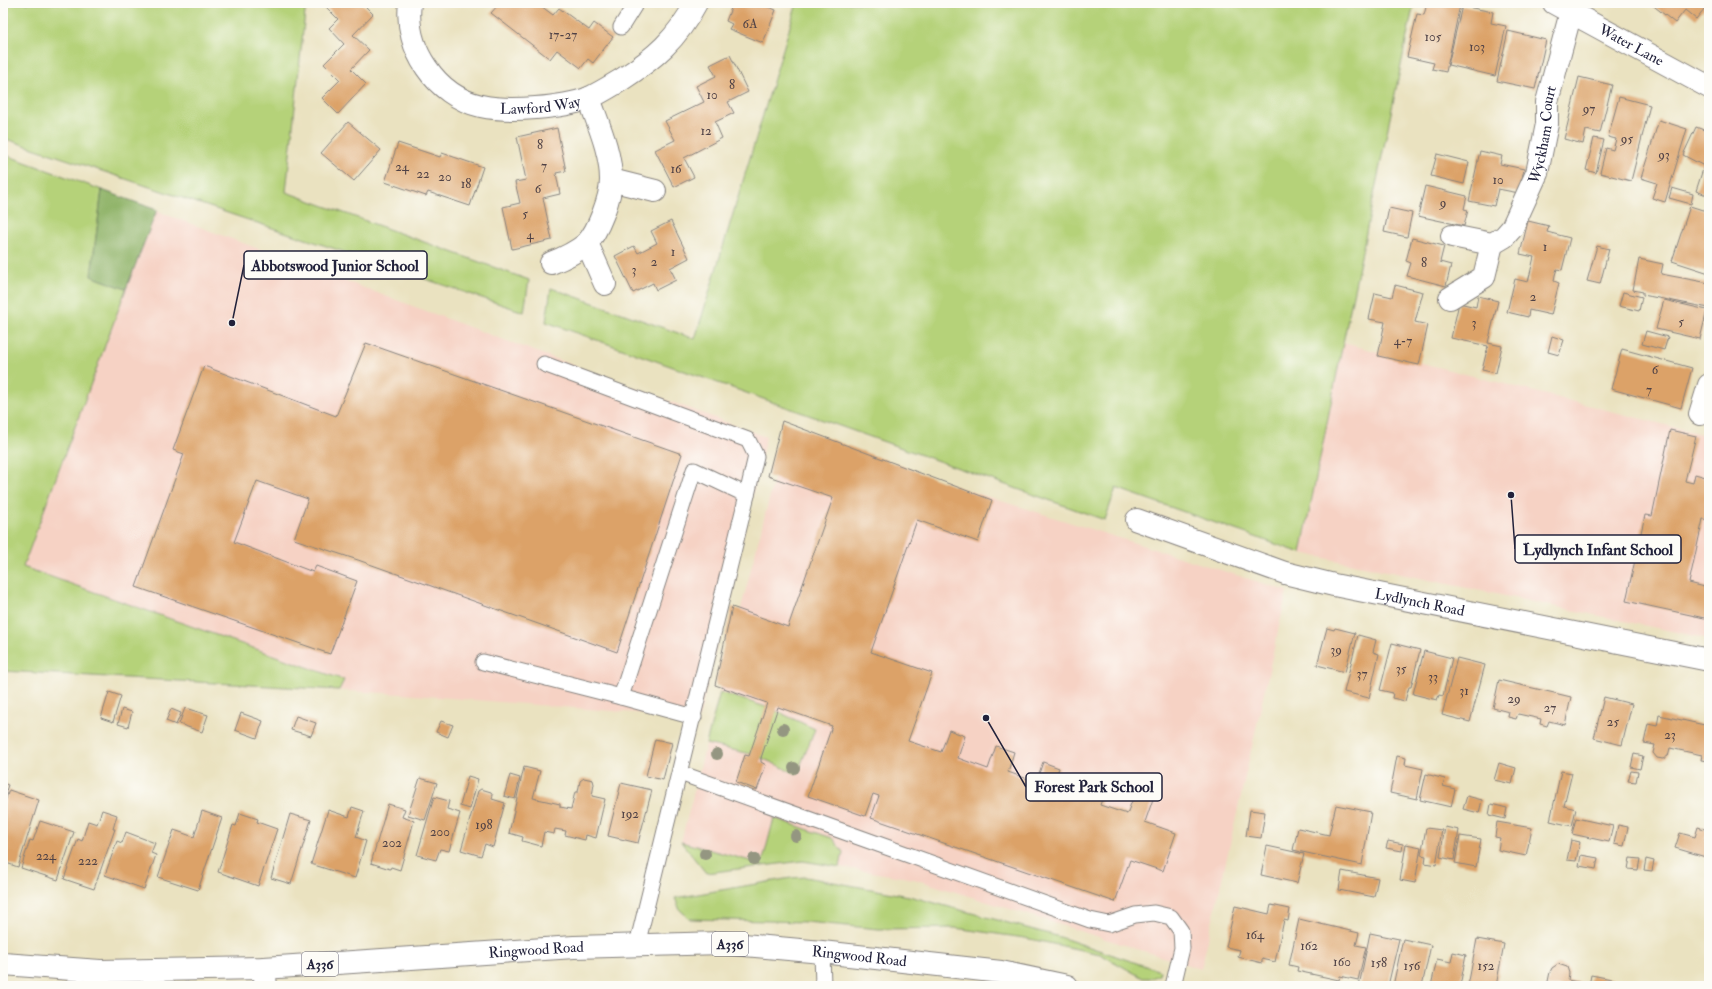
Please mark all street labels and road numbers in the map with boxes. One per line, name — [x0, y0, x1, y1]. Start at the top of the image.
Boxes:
street label: Water Lane — [1594, 20, 1667, 71]
street label: Wyckham Court — [1524, 83, 1561, 188]
street label: Lawford Way — [500, 92, 583, 119]
street label: Lydlynch Road — [1373, 584, 1467, 621]
road number: A336 — [712, 932, 748, 956]
street label: Ringwood Road — [488, 938, 585, 963]
street label: Ringwood Road — [811, 942, 908, 971]
road number: A336 — [302, 952, 338, 976]

